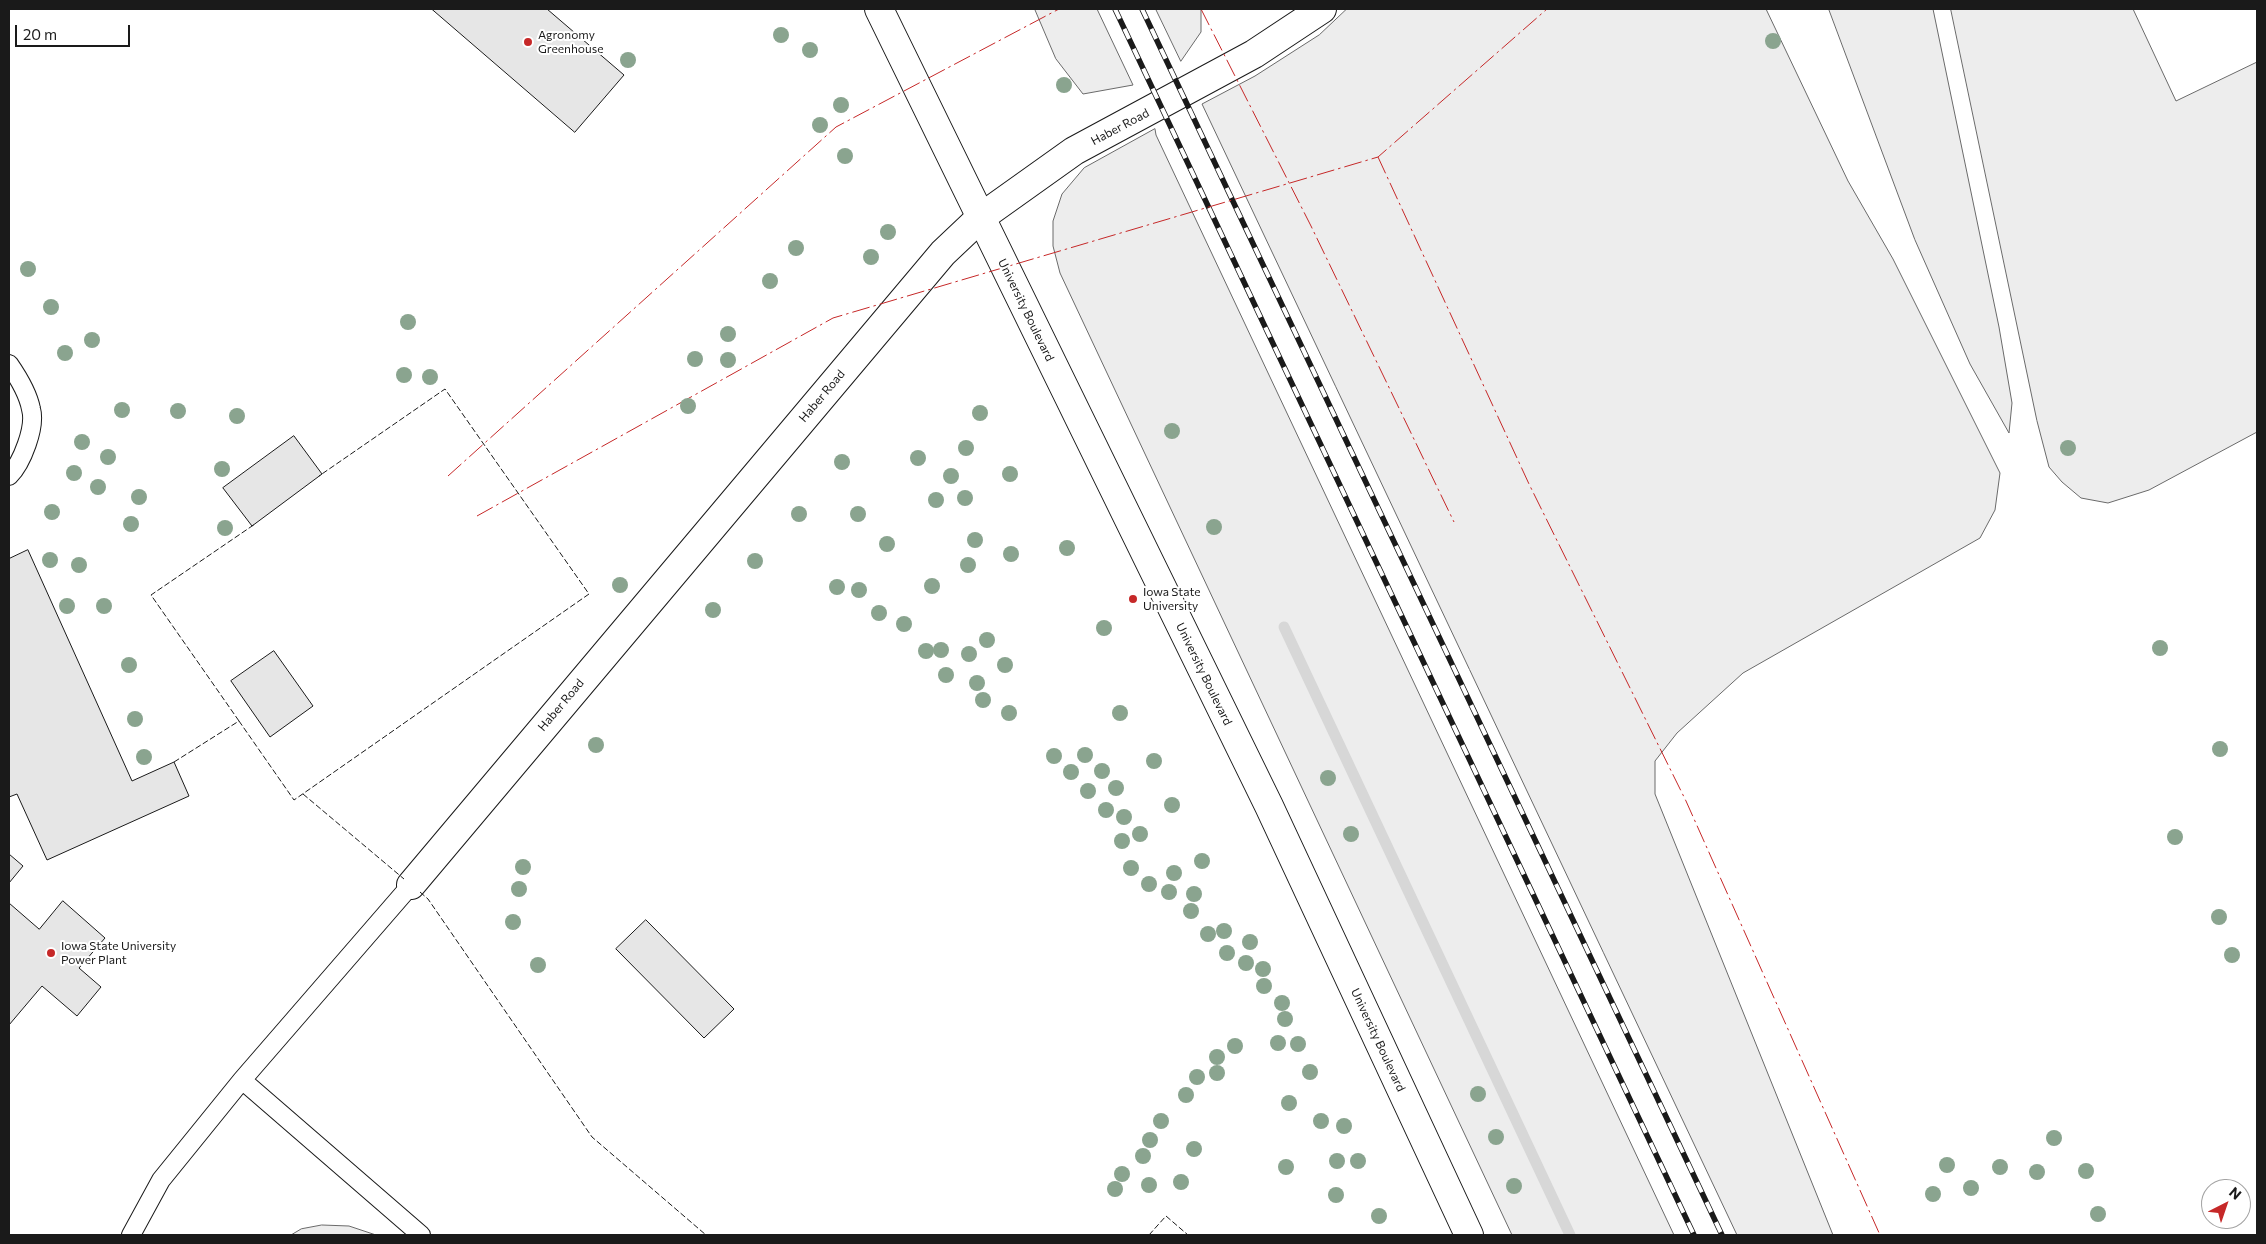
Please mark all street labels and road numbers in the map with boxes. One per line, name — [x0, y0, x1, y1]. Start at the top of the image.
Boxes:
street label: Haber Road — [1088, 106, 1152, 148]
street label: University Boulevard — [995, 256, 1057, 364]
street label: Haber Road — [796, 367, 848, 425]
street label: University Boulevard — [1173, 620, 1235, 728]
street label: Haber Road — [535, 676, 587, 734]
street label: University Boulevard — [1348, 986, 1408, 1094]

